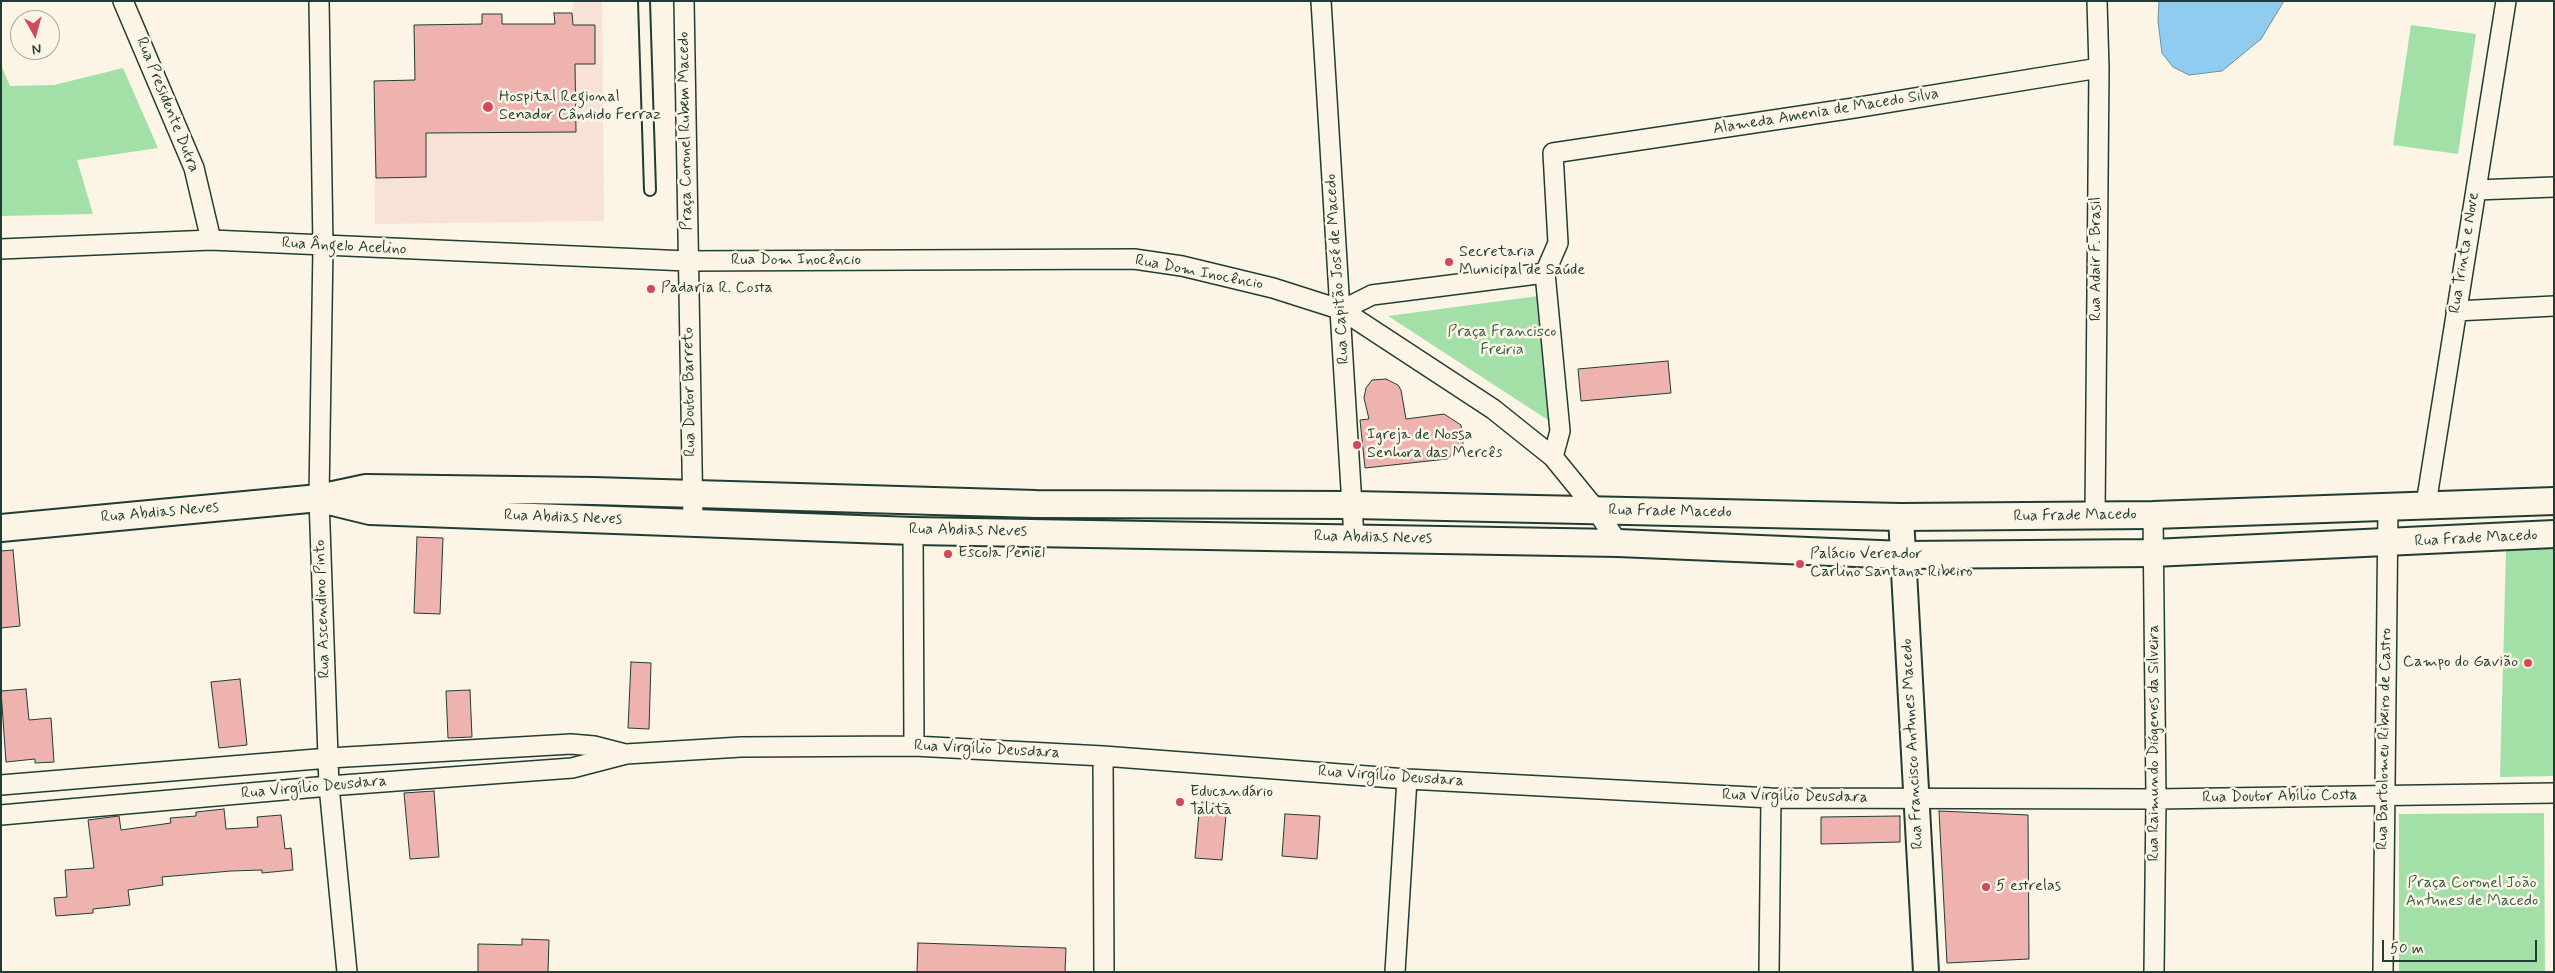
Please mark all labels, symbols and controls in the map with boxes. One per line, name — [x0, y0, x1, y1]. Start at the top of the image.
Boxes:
north arrow — [10, 10, 60, 60]
street label: Praça Coronel Rubem Macedo — [675, 31, 697, 231]
street label: Rua Presidente Dutra — [131, 35, 203, 175]
text: N — [31, 39, 42, 58]
street label: Alameda Amenia de Macedo Silva — [1712, 85, 1940, 139]
place label: Hospital Regional Senador Cândido Ferraz — [499, 88, 661, 126]
marker: Hospital Regional Senador Cândido Ferraz — [481, 100, 495, 114]
street label: Rua Capitão José de Macedo — [1322, 173, 1354, 365]
street label: Rua Trinta e Nove — [2446, 191, 2484, 315]
street label: Rua Adair F. Brasil — [2087, 197, 2107, 321]
street label: Rua Ângelo Acelino — [281, 234, 407, 260]
place label: Secretaria Municipal de Saúde — [1459, 243, 1585, 281]
street label: Rua Dom Inocêncio — [731, 251, 861, 271]
street label: Rua Dom Inocêncio — [1133, 251, 1265, 295]
marker: Secretaria Municipal de Saúde — [1443, 256, 1455, 268]
place label: Padaria R. Costa — [661, 279, 773, 299]
marker: Padaria R. Costa — [645, 283, 657, 295]
park label: Praça Francisco Freiria — [1448, 323, 1556, 361]
street label: Rua Doutor Barreto — [679, 327, 701, 457]
place label: Igreja de Nossa Senhora das Mercês — [1367, 426, 1503, 464]
marker: Igreja de Nossa Senhora das Mercês — [1351, 439, 1363, 451]
street label: Rua Abdias Neves — [100, 498, 220, 528]
street label: Rua Frade Macedo — [1608, 501, 1732, 523]
street label: Rua Frade Macedo — [2013, 505, 2137, 527]
street label: Rua Abdias Neves — [503, 506, 623, 530]
street label: Rua Abdias Neves — [909, 520, 1027, 542]
street label: Rua Frade Macedo — [2414, 526, 2538, 552]
street label: Rua Abdias Neves — [1314, 527, 1432, 549]
street label: Rua Ascendino Pinto — [311, 539, 335, 679]
place label: Escola Peniel — [958, 544, 1045, 564]
place label: Palácio Vereador Carlino Santana Ribeiro — [1810, 545, 1972, 583]
marker: Escola Peniel — [942, 548, 954, 560]
marker: Palácio Vereador Carlino Santana Ribeiro — [1794, 558, 1806, 570]
street label: Rua Raimundo Diógenes da Silveira — [2145, 625, 2165, 861]
street label: Rua Bartolomeu Ribeiro de Castro — [2373, 628, 2397, 850]
street label: Rua Francisco Antunes Macedo — [1898, 638, 1928, 850]
place label: Campo do Gavião — [2403, 653, 2518, 673]
marker: Campo do Gavião — [2522, 657, 2534, 669]
street label: Rua Virgílio Deusdara — [914, 737, 1060, 763]
street label: Rua Virgílio Deusdara — [1317, 762, 1465, 792]
street label: Rua Virgílio Deusdara — [240, 772, 388, 804]
place label: Educandário Talita — [1190, 783, 1273, 821]
street label: Rua Virgílio Deusdara — [1722, 786, 1868, 808]
street label: Rua Doutor Abílio Costa — [2202, 786, 2358, 808]
marker: Educandário Talita — [1174, 796, 1186, 808]
park label: Praça Coronel João Antunes de Macedo — [2406, 874, 2538, 912]
place label: 5 estrelas — [1996, 877, 2061, 897]
marker: 5 estrelas — [1980, 881, 1992, 893]
scale bar — [2385, 930, 2540, 962]
text: 50 m — [2390, 939, 2424, 959]

